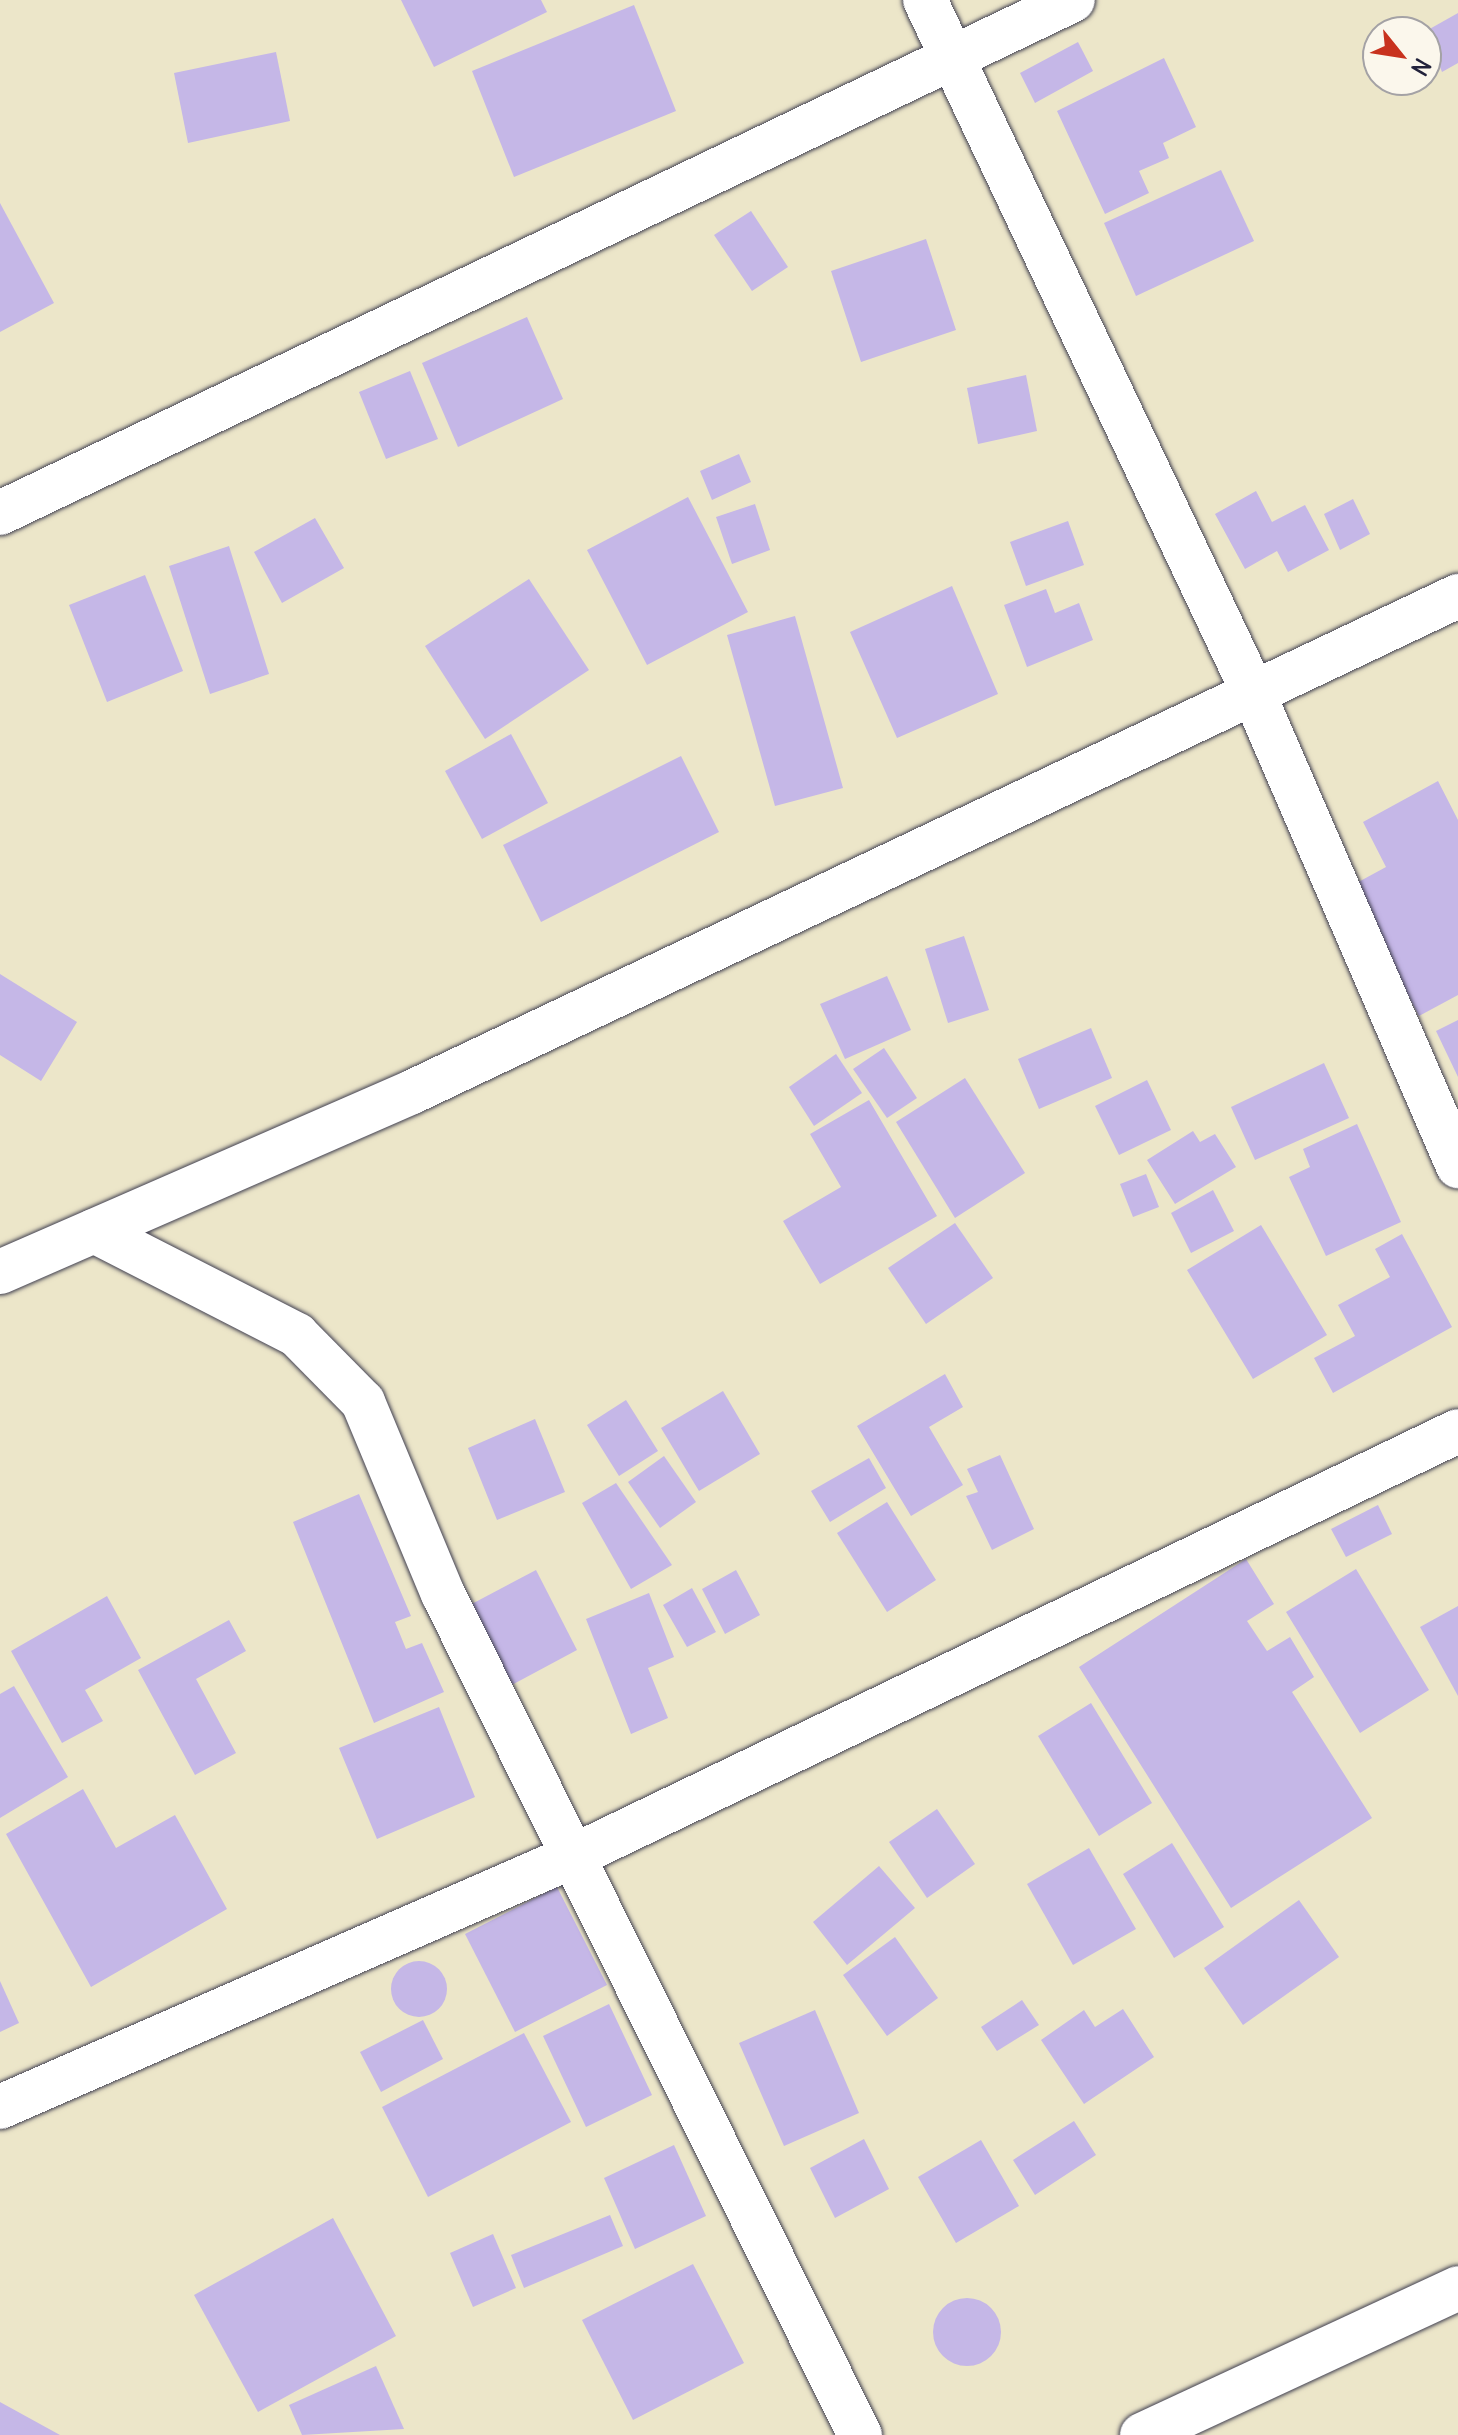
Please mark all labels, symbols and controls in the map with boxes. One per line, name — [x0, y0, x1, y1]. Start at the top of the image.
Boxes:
north arrow — [1362, 16, 1442, 96]
text: N — [1405, 53, 1437, 81]

